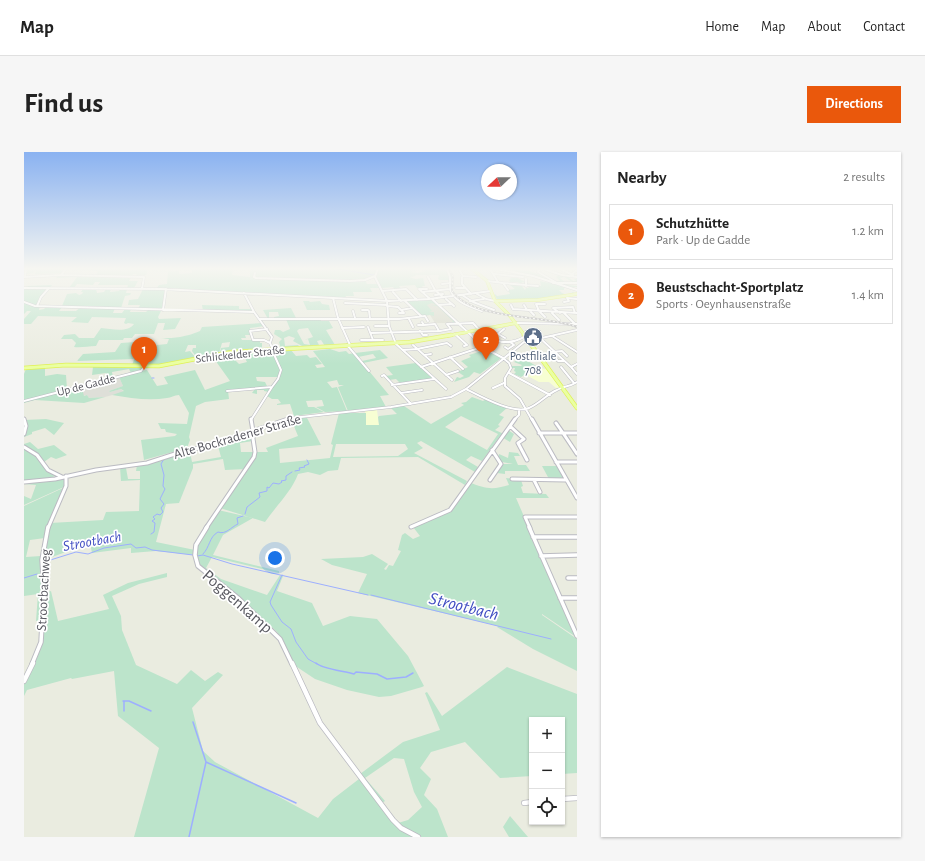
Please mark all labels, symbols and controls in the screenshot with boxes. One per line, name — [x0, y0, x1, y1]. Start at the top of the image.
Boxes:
text: Map — [20, 18, 54, 37]
text: Home — [705, 20, 739, 34]
text: Map — [761, 20, 785, 34]
text: About — [807, 20, 841, 34]
text: Contact — [863, 20, 905, 34]
button: Directions — [807, 86, 901, 123]
text: Find us — [24, 90, 103, 118]
north arrow — [481, 164, 517, 200]
text: Nearby — [617, 169, 667, 186]
text: 2 results — [843, 171, 885, 184]
text: Schutzhütte — [656, 216, 729, 231]
text: 1 — [629, 225, 633, 238]
text: 1.2 km — [852, 225, 884, 238]
text: Park · Up de Gadde — [656, 234, 750, 247]
text: Beustschacht-Sportplatz — [656, 280, 803, 295]
text: 2 — [628, 289, 634, 302]
text: 1.4 km — [852, 289, 884, 302]
text: Sports · Oeynhausenstraße — [656, 298, 791, 311]
public building icon: Postfiliale 708 — [522, 326, 544, 348]
pin: 2 — [473, 327, 499, 360]
pin: 1 — [131, 337, 157, 370]
street label: Schlickelder Straße — [195, 343, 285, 365]
place label: Postfiliale 708 — [510, 350, 556, 376]
street label: Up de Gadde — [56, 372, 116, 398]
street label: Alte Bockradener Straße — [172, 412, 303, 462]
water label: Strootbach — [62, 529, 123, 554]
street label: Strootbachweg — [35, 548, 53, 631]
your location — [265, 548, 285, 568]
street label: Poggenkamp — [199, 566, 276, 636]
water label: Strootbach — [427, 590, 500, 624]
map controls — [529, 717, 565, 825]
button: + — [529, 717, 565, 753]
button: − — [529, 753, 565, 789]
button: locate — [529, 789, 565, 825]

